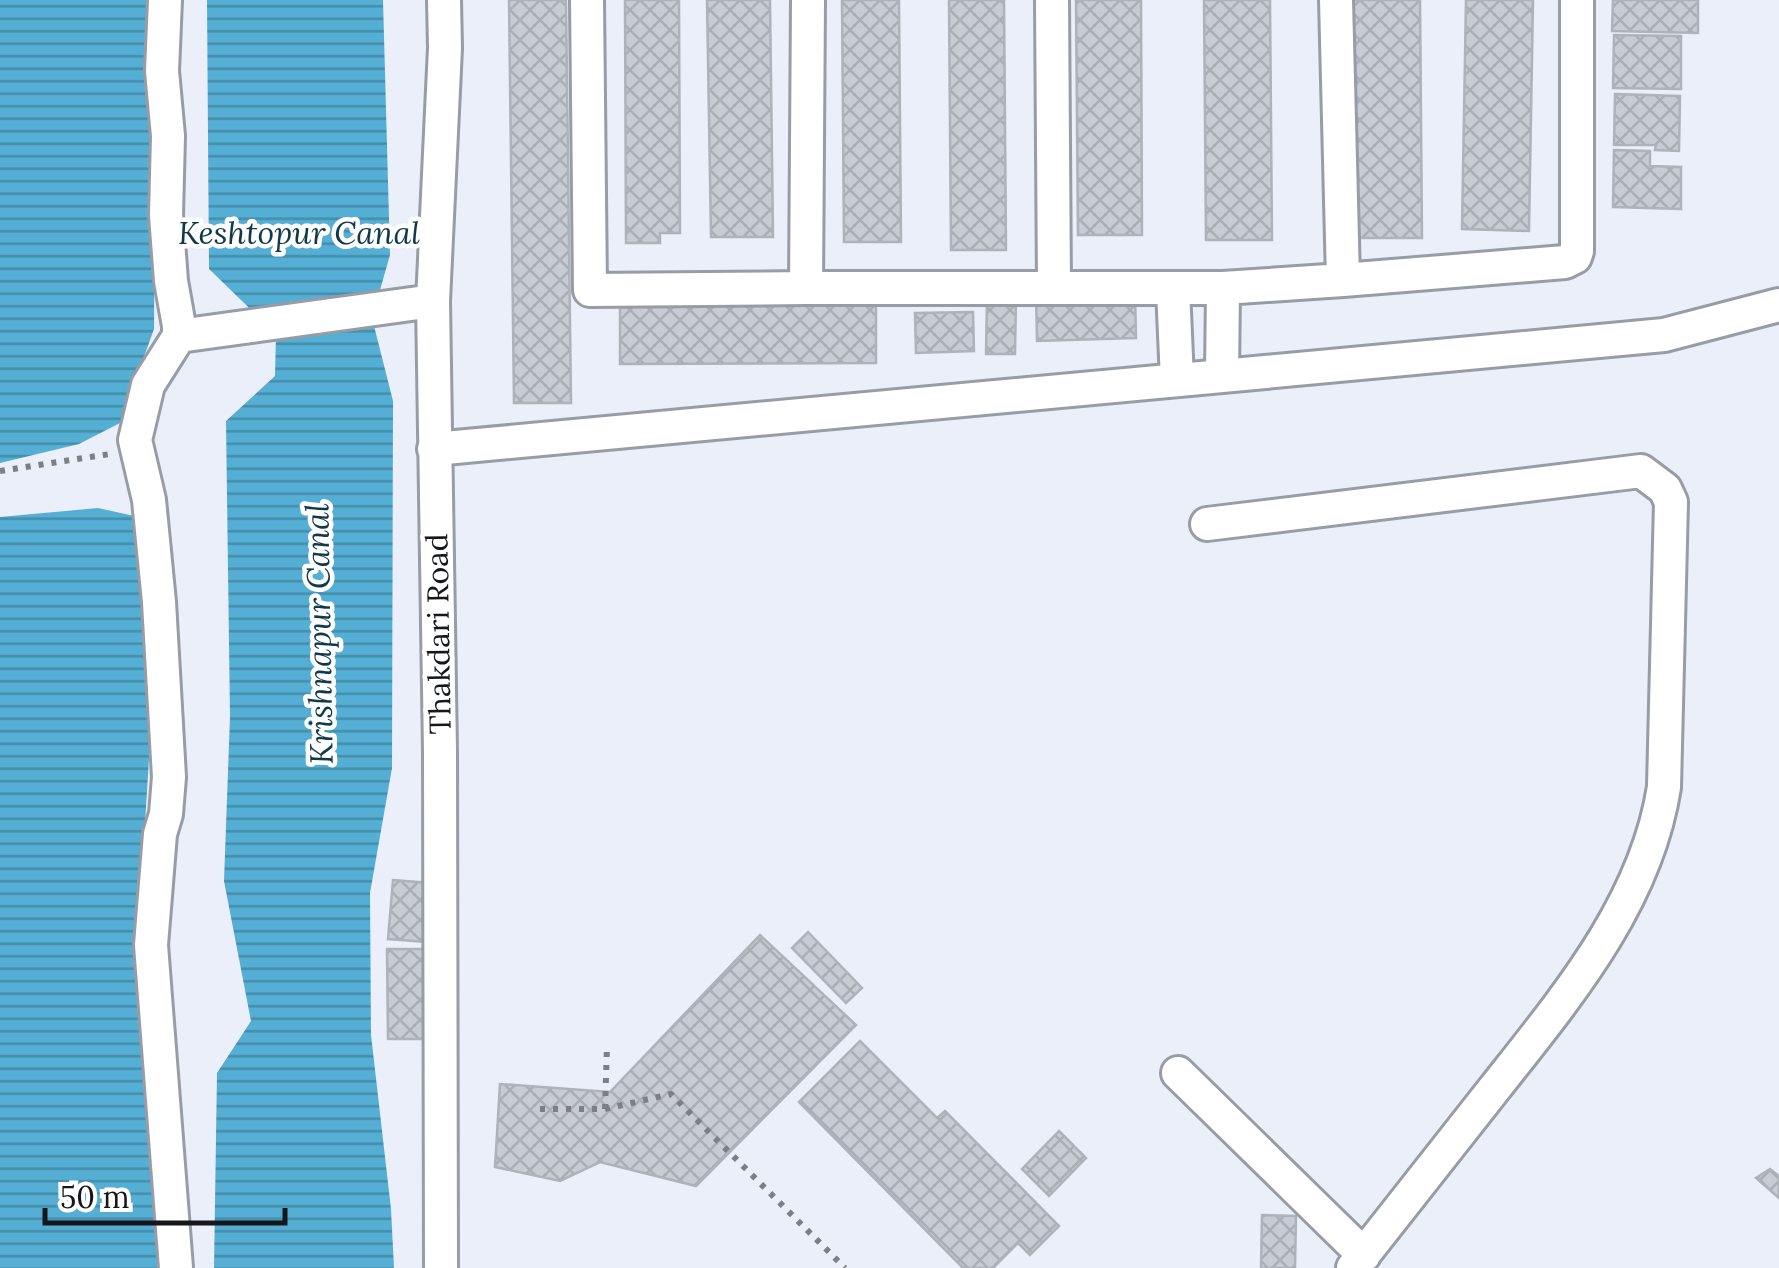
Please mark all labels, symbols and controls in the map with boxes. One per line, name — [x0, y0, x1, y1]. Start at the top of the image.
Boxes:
water label: Keshtopur Canal — [178, 212, 420, 253]
water label: Krishnapur Canal — [296, 503, 342, 765]
street label: Thakdari Road — [417, 533, 459, 735]
scale bar — [45, 1163, 285, 1225]
text: 50 m — [60, 1178, 130, 1216]

